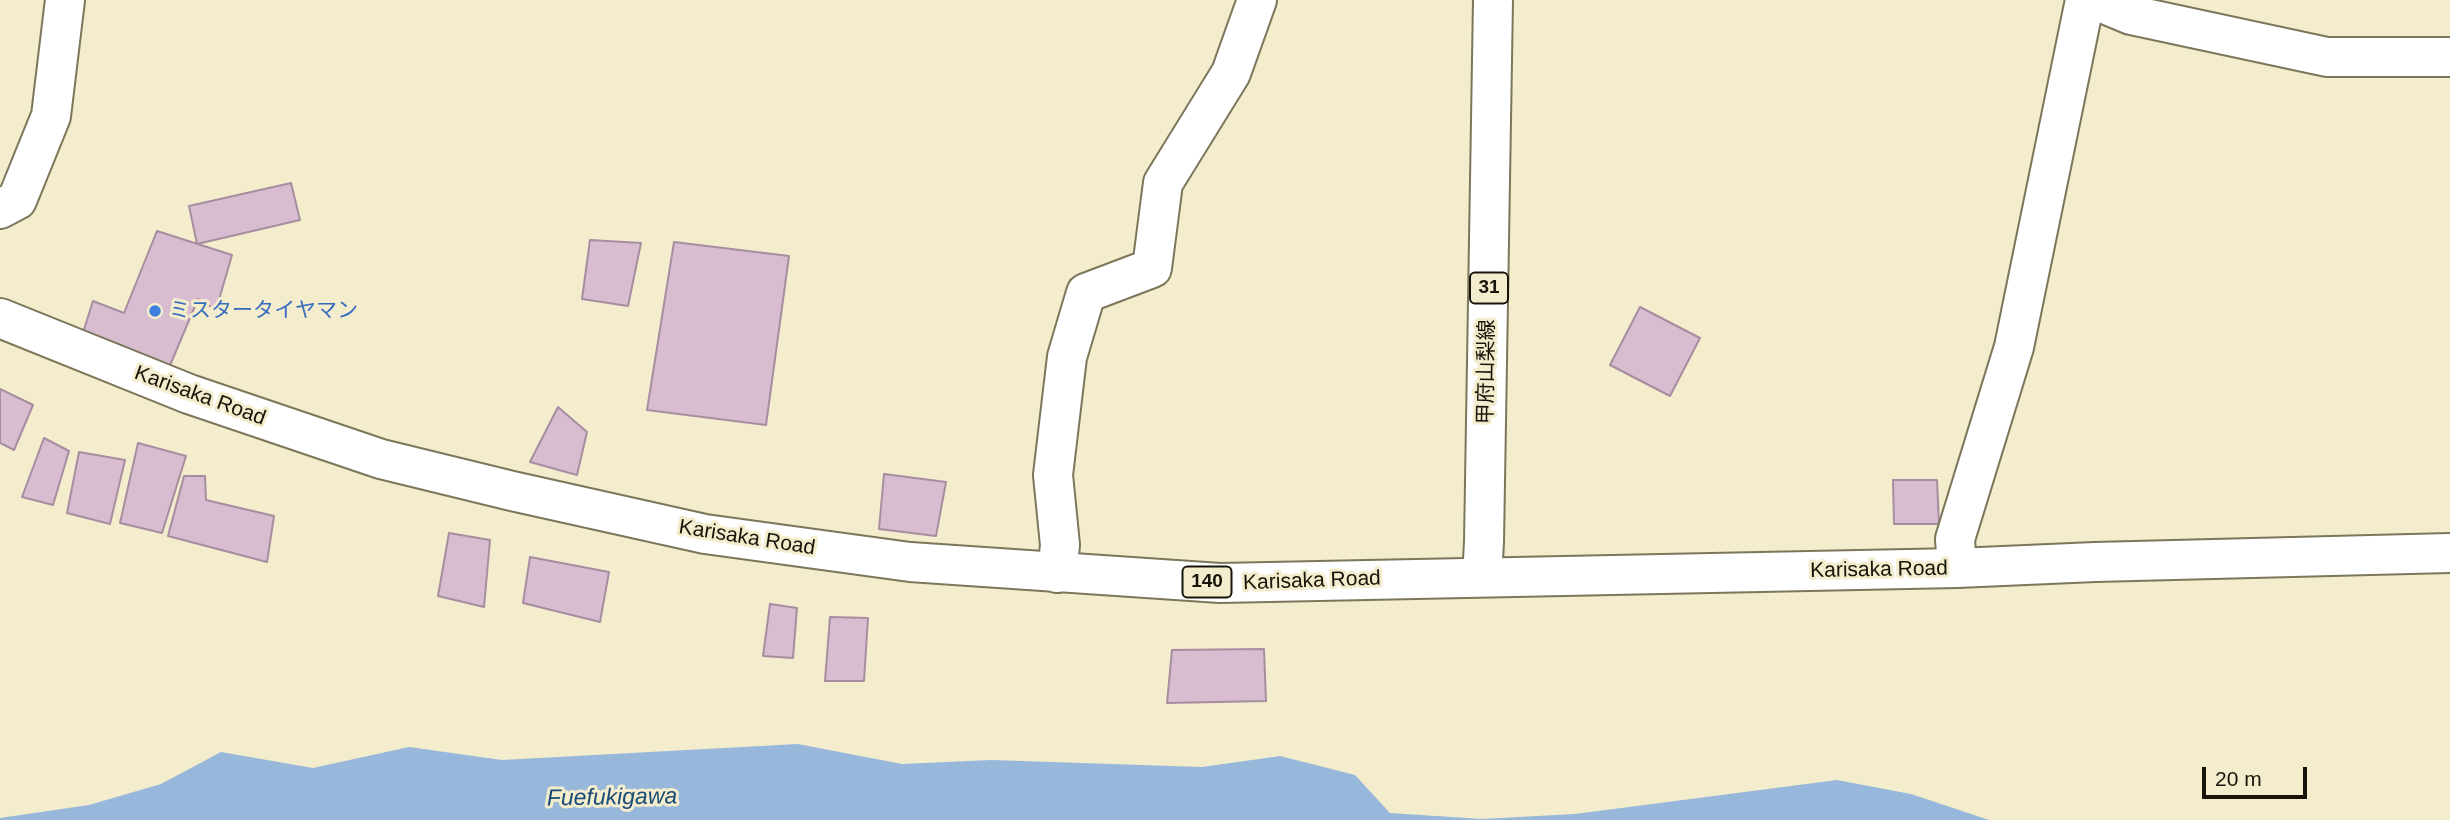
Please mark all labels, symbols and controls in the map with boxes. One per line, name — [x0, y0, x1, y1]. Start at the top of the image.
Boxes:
road number: 31 — [1470, 272, 1508, 304]
place label: ミスタータイヤマン — [169, 298, 358, 324]
marker: ミスタータイヤマン — [147, 303, 163, 319]
street label: 甲府山梨線 — [1473, 319, 1501, 425]
street label: Karisaka Road — [131, 361, 269, 431]
street label: Karisaka Road — [677, 515, 817, 561]
street label: Karisaka Road — [1810, 556, 1948, 584]
road number: 140 — [1182, 566, 1232, 597]
street label: Karisaka Road — [1243, 566, 1381, 596]
scale bar — [2205, 754, 2310, 798]
text: 20 m — [2215, 767, 2262, 790]
water label: Fuefukigawa — [547, 783, 677, 813]

